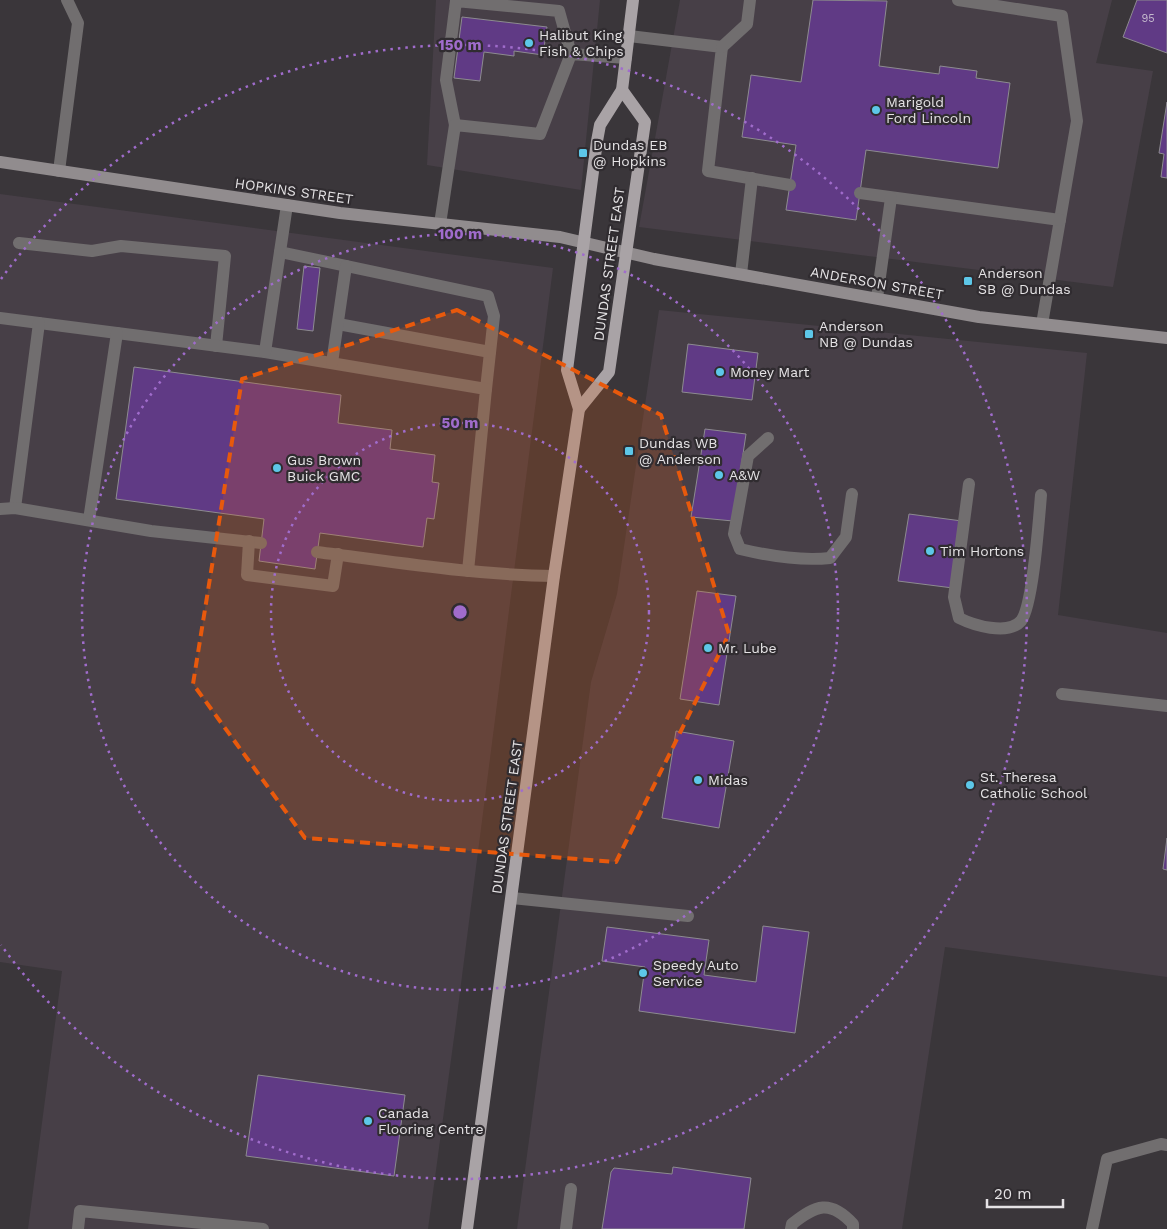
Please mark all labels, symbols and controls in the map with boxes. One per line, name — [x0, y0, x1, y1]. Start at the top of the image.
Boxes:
house number: 95 — [1141, 12, 1155, 25]
place label: Halibut King Fish & Chips — [539, 27, 624, 59]
text: 150 m — [438, 36, 482, 54]
marker: Halibut King Fish & Chips — [523, 37, 535, 49]
place label: Marigold Ford Lincoln — [886, 94, 971, 126]
marker: Marigold Ford Lincoln — [870, 104, 882, 116]
place label: Dundas EB @ Hopkins — [593, 137, 667, 169]
marker: Dundas EB @ Hopkins — [577, 147, 589, 159]
street label: HOPKINS STREET — [234, 175, 355, 207]
street label: DUNDAS STREET EAST — [590, 186, 628, 342]
text: 100 m — [438, 225, 482, 243]
street label: ANDERSON STREET — [809, 263, 945, 303]
place label: Anderson SB @ Dundas — [978, 265, 1071, 297]
marker: Anderson SB @ Dundas — [962, 275, 974, 287]
place label: Anderson NB @ Dundas — [819, 318, 913, 350]
marker: Anderson NB @ Dundas — [803, 328, 815, 340]
place label: Money Mart — [730, 364, 809, 380]
marker: Money Mart — [714, 366, 726, 378]
text: 50 m — [442, 414, 478, 432]
place label: Dundas WB @ Anderson — [639, 435, 721, 467]
marker: Dundas WB @ Anderson — [623, 445, 635, 457]
place label: Gus Brown Buick GMC — [287, 452, 361, 484]
marker: Gus Brown Buick GMC — [271, 462, 283, 474]
place label: A&W — [729, 467, 760, 483]
marker: A&W — [713, 469, 725, 481]
place label: Tim Hortons — [940, 543, 1024, 559]
marker: Tim Hortons — [924, 545, 936, 557]
centre of rings — [451, 603, 469, 621]
place label: Mr. Lube — [718, 640, 777, 656]
marker: Mr. Lube — [702, 642, 714, 654]
street label: DUNDAS STREET EAST — [488, 739, 526, 895]
place label: St. Theresa Catholic School — [980, 769, 1088, 801]
place label: Midas — [708, 772, 748, 788]
marker: Midas — [692, 774, 704, 786]
marker: St. Theresa Catholic School — [964, 779, 976, 791]
place label: Speedy Auto Service — [653, 957, 739, 989]
marker: Speedy Auto Service — [637, 967, 649, 979]
place label: Canada Flooring Centre — [378, 1105, 484, 1137]
marker: Canada Flooring Centre — [362, 1115, 374, 1127]
scale bar — [987, 1176, 1063, 1208]
text: 20 m — [994, 1185, 1032, 1203]

